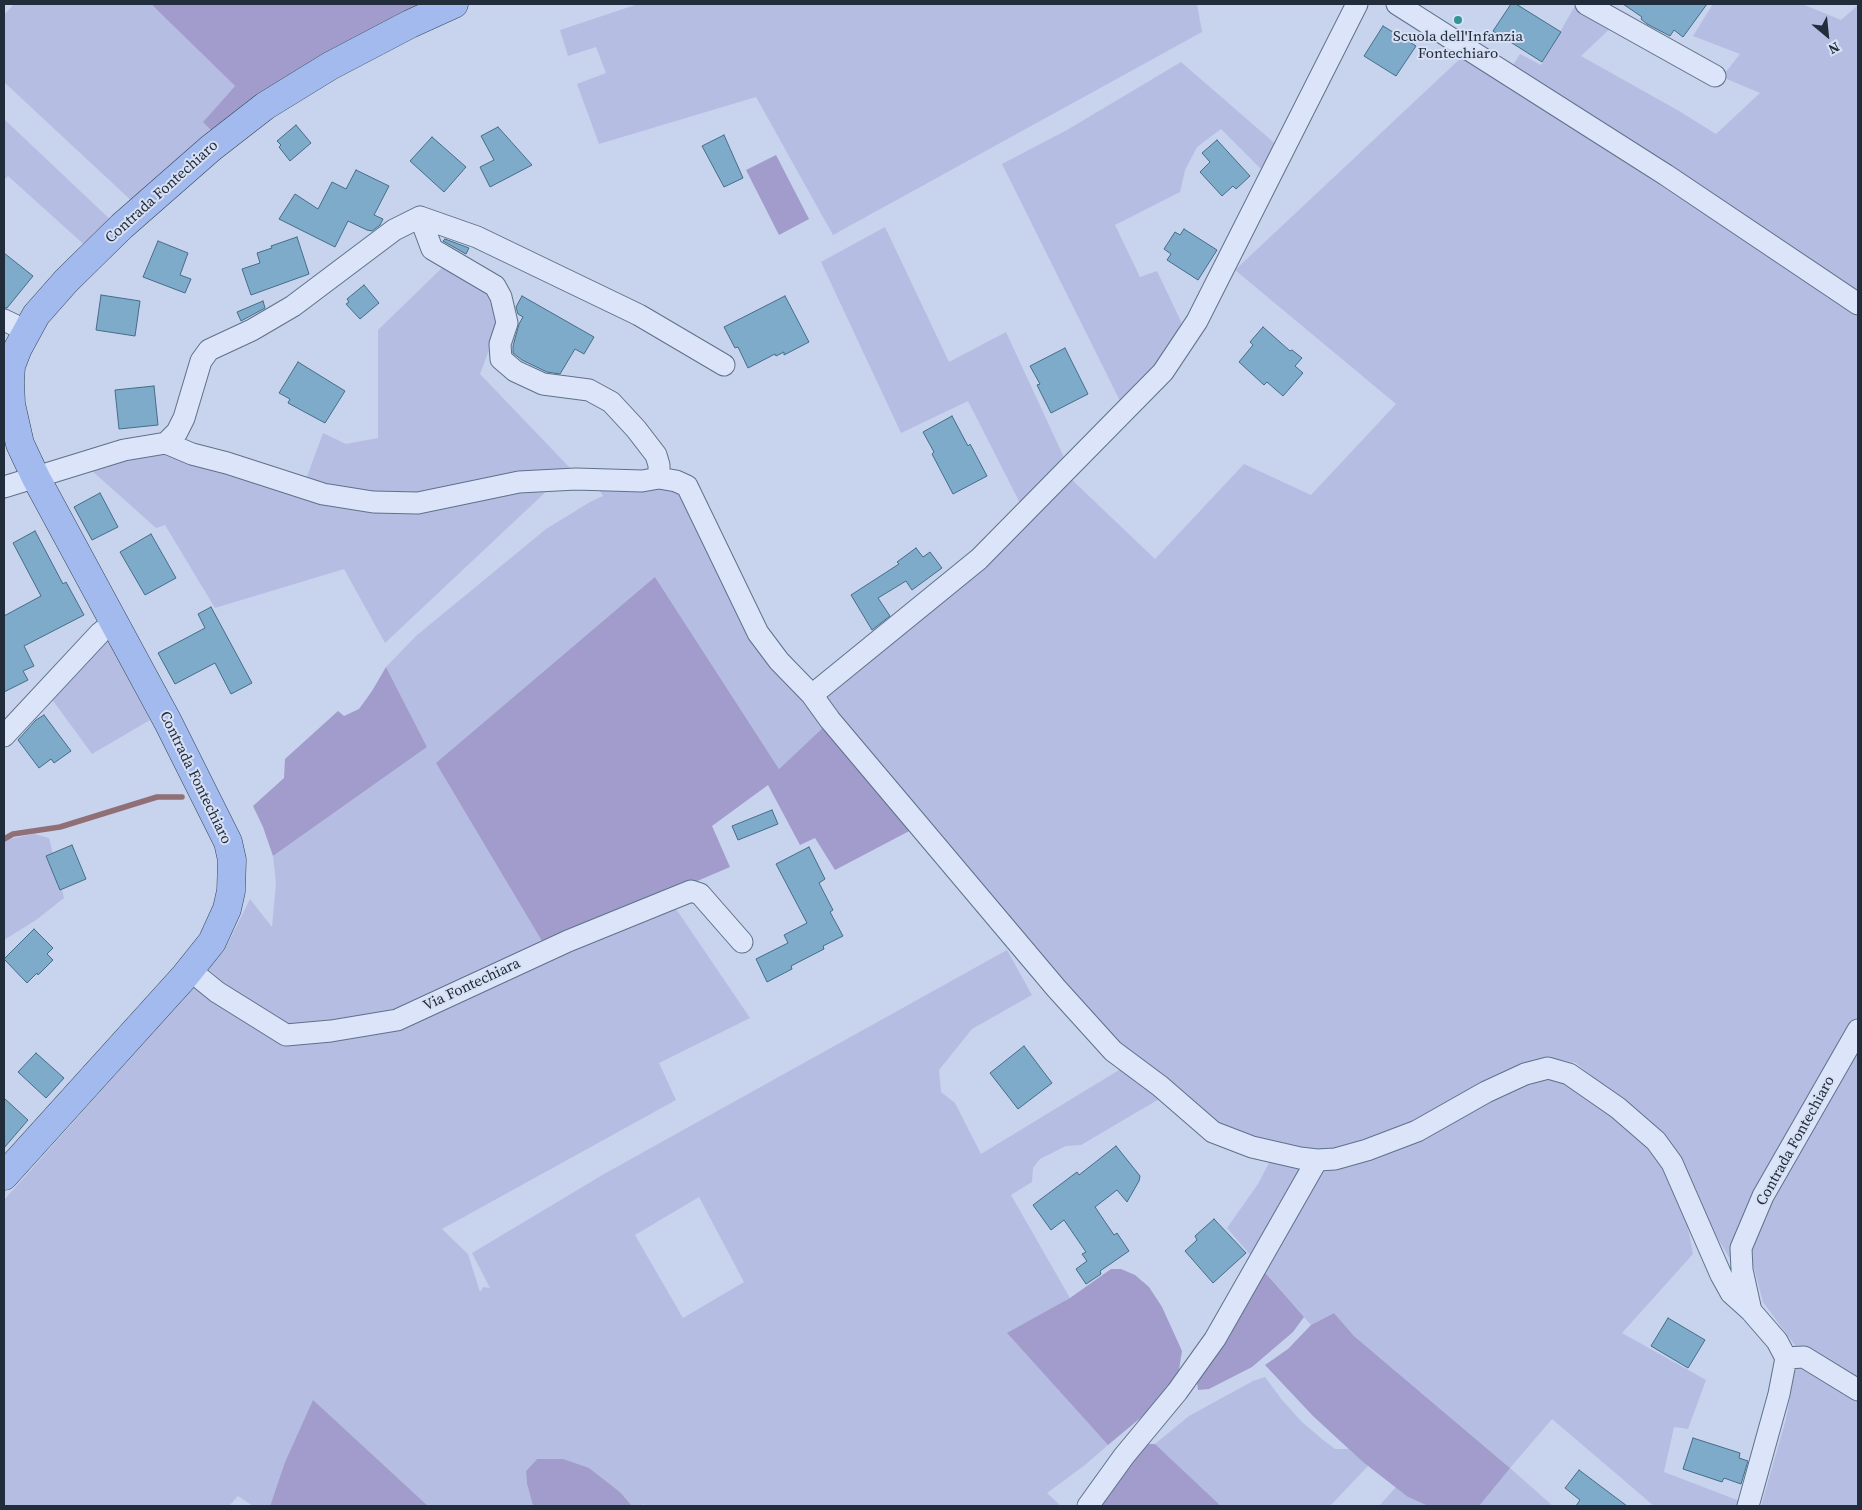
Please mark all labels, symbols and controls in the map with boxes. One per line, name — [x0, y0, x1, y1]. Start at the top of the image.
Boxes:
north arrow — [1802, 10, 1852, 60]
marker: Scuola dell'Infanzia Fontechiaro — [1452, 14, 1464, 26]
place label: Scuola dell'Infanzia Fontechiaro — [1393, 28, 1523, 63]
text: N — [1825, 37, 1843, 59]
street label: Contrada Fontechiaro — [102, 137, 222, 247]
street label: Contrada Fontechiaro — [155, 709, 235, 847]
street label: Via Fontechiara — [421, 955, 523, 1015]
street label: Contrada Fontechiaro — [1753, 1073, 1839, 1209]

